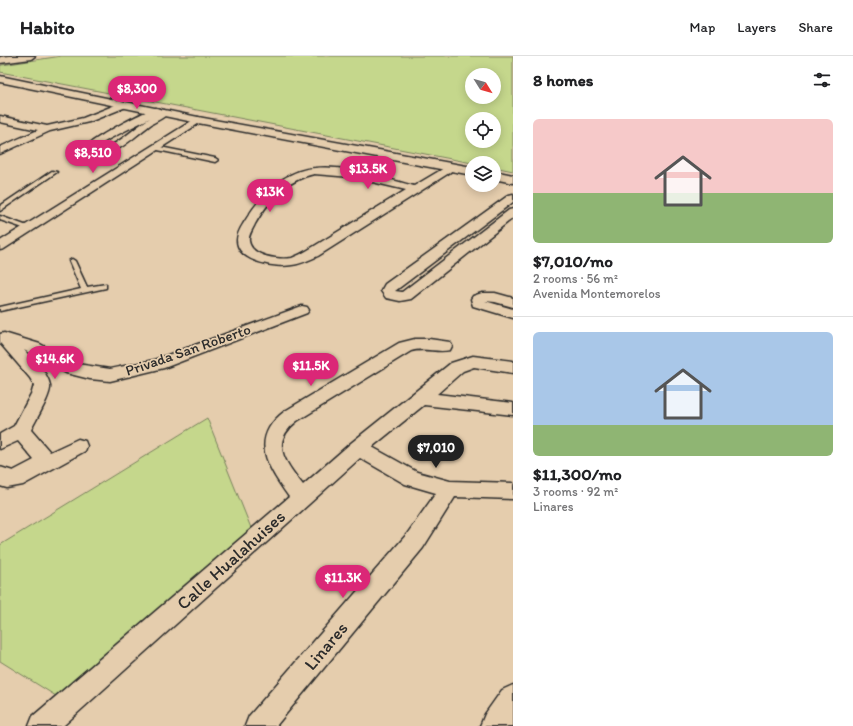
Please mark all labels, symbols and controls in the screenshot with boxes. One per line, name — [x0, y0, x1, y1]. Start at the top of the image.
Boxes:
text: Habito — [20, 16, 75, 39]
text: Map — [690, 19, 715, 36]
text: Layers — [737, 19, 776, 36]
text: Share — [798, 19, 833, 36]
north arrow — [465, 68, 501, 104]
map controls — [465, 68, 501, 192]
icon: filters — [811, 69, 833, 91]
text: 8 homes — [533, 70, 593, 90]
pin: $8,300 — [104, 76, 170, 110]
text: $8,300 — [117, 81, 157, 96]
button: locate — [465, 112, 501, 148]
pin: $8,510 — [60, 140, 126, 174]
text: $8,510 — [74, 145, 112, 160]
icon: home — [647, 145, 719, 217]
pin: $13.5K — [335, 156, 401, 190]
button: layers — [465, 156, 501, 192]
text: $13.5K — [349, 161, 387, 176]
pin: $13K — [246, 179, 294, 213]
text: $13K — [256, 184, 284, 199]
text: $7,010/mo — [533, 251, 613, 271]
text: 2 rooms · 56 m² — [533, 271, 618, 286]
text: Avenida Montemorelos — [533, 286, 661, 301]
street label: Privada San Roberto — [123, 320, 253, 380]
pin: $14.6K — [22, 346, 88, 380]
text: $14.6K — [36, 351, 74, 366]
pin: $11.5K — [278, 353, 344, 387]
text: $11.5K — [293, 358, 330, 373]
icon: home — [647, 358, 719, 430]
pin: $7,010 — [403, 435, 469, 469]
text: $7,010 — [417, 440, 455, 455]
text: $11,300/mo — [533, 464, 622, 484]
text: 3 rooms · 92 m² — [533, 484, 618, 499]
text: Linares — [533, 499, 574, 514]
street label: Calle Hualahuises — [172, 505, 290, 615]
pin: $11.3K — [310, 565, 376, 599]
text: $11.3K — [324, 570, 362, 585]
street label: Linares — [299, 617, 353, 675]

